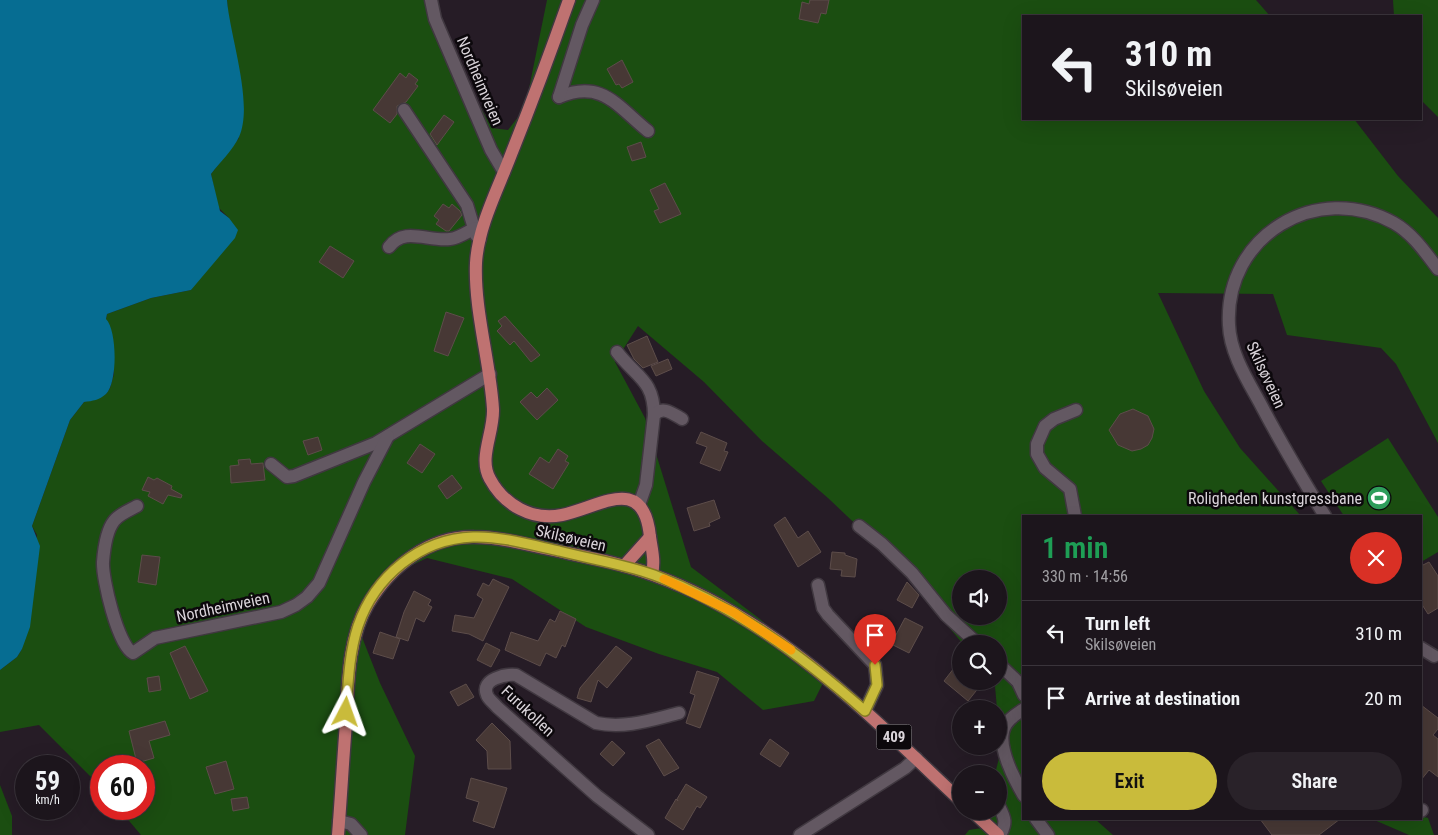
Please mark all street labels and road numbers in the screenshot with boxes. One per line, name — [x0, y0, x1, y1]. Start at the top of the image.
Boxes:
street label: Nordheimveien — [453, 34, 507, 128]
street label: Skilsøveien — [1242, 339, 1290, 411]
street label: Skilsøveien — [534, 521, 608, 555]
street label: Nordheimveien — [175, 588, 271, 626]
street label: Furukollen — [497, 682, 559, 740]
road number: 409 — [876, 724, 912, 750]

